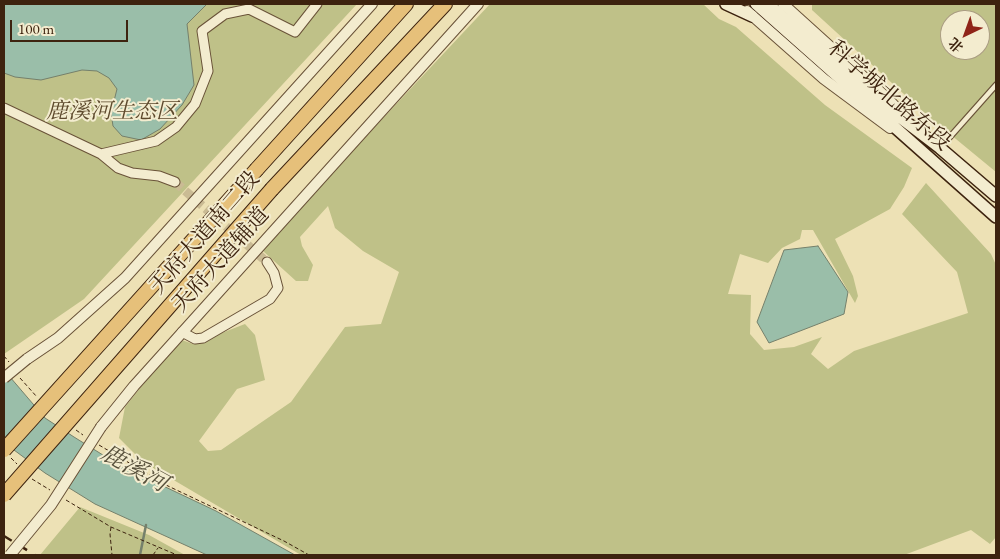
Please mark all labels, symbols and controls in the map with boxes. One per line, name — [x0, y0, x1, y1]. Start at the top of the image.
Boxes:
scale bar — [12, 10, 130, 42]
north arrow — [940, 10, 990, 60]
text: 100 m — [18, 19, 54, 38]
street label: 科学城北路东段 — [822, 36, 956, 156]
park label: 鹿溪河生态区 — [46, 99, 178, 125]
street label: 天府大道南二段 — [145, 166, 265, 300]
street label: 天府大道辅道 — [167, 202, 275, 318]
water label: 鹿溪河 — [96, 439, 172, 499]

